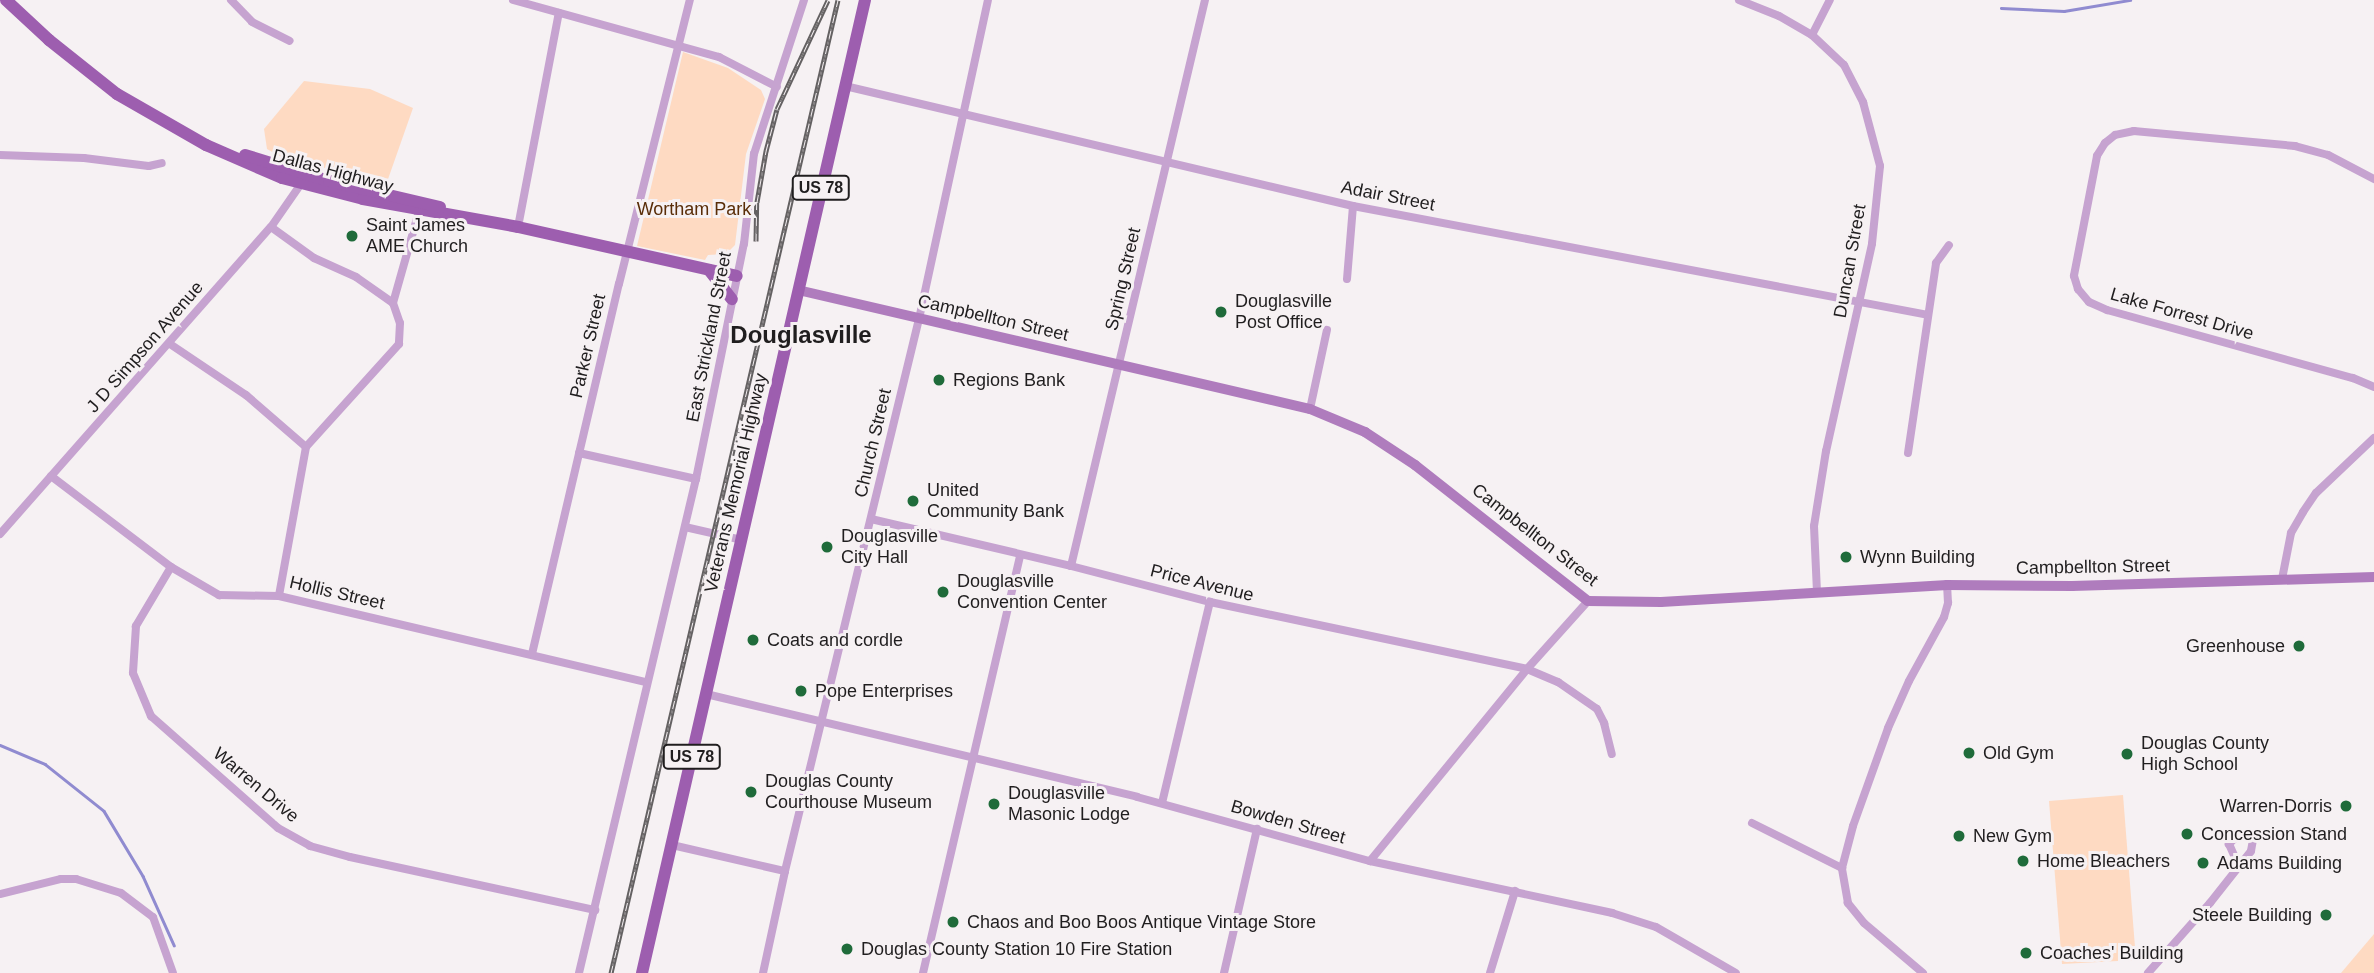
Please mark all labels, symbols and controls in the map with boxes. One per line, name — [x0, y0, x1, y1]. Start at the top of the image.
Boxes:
street label: Dallas Highway — [270, 145, 396, 197]
road number: US 78 — [791, 176, 851, 200]
street label: Adair Street — [1339, 176, 1437, 216]
park label: Wortham Park — [637, 198, 751, 220]
street label: Duncan Street — [1829, 202, 1871, 320]
place label: Saint James AME Church — [366, 215, 468, 258]
street label: Spring Street — [1101, 225, 1145, 333]
marker: Saint James AME Church — [344, 228, 360, 244]
street label: East Strickland Street — [682, 250, 736, 424]
street label: J D Simpson Avenue — [82, 277, 208, 417]
street label: Lake Forrest Drive — [2108, 283, 2256, 345]
street label: Campbellton Street — [916, 290, 1070, 346]
place label: Douglasville Post Office — [1235, 291, 1332, 334]
street label: Parker Street — [566, 292, 610, 400]
marker: Douglasville Post Office — [1213, 304, 1229, 320]
district label: Douglasville — [730, 321, 872, 349]
place label: Regions Bank — [953, 369, 1065, 391]
street label: Veterans Memorial Highway — [700, 371, 772, 595]
marker: Regions Bank — [931, 372, 947, 388]
street label: Church Street — [850, 386, 896, 500]
street label: Campbellton Street — [1468, 479, 1602, 591]
place label: United Community Bank — [927, 480, 1064, 522]
marker: United Community Bank — [905, 493, 921, 509]
place label: Douglasville City Hall — [841, 526, 938, 568]
marker: Douglasville City Hall — [819, 539, 835, 555]
place label: Wynn Building — [1860, 546, 1975, 568]
marker: Wynn Building — [1838, 549, 1854, 565]
street label: Campbellton Street — [2016, 555, 2170, 579]
street label: Price Avenue — [1148, 560, 1256, 606]
place label: Douglasville Convention Center — [957, 571, 1107, 614]
street label: Hollis Street — [287, 572, 387, 614]
marker: Douglasville Convention Center — [935, 584, 951, 600]
place label: Coats and cordle — [767, 629, 903, 651]
marker: Coats and cordle — [745, 632, 761, 648]
place label: Greenhouse — [2186, 635, 2285, 657]
marker: Greenhouse — [2291, 638, 2307, 654]
place label: Pope Enterprises — [815, 680, 953, 702]
marker: Pope Enterprises — [793, 683, 809, 699]
place label: Douglas County High School — [2141, 733, 2269, 776]
place label: Old Gym — [1983, 742, 2054, 764]
street label: Warren Drive — [209, 743, 303, 827]
road number: US 78 — [662, 744, 722, 770]
marker: Old Gym — [1961, 745, 1977, 761]
marker: Douglas County High School — [2119, 746, 2135, 762]
place label: Douglas County Courthouse Museum — [765, 771, 932, 814]
place label: Douglasville Masonic Lodge — [1008, 783, 1130, 826]
marker: Douglas County Courthouse Museum — [743, 784, 759, 800]
street label: Bowden Street — [1228, 795, 1348, 849]
place label: Warren-Dorris — [2220, 795, 2332, 817]
marker: Douglasville Masonic Lodge — [986, 796, 1002, 812]
marker: Warren-Dorris — [2338, 798, 2354, 814]
place label: Concession Stand — [2201, 823, 2347, 845]
place label: New Gym — [1973, 825, 2052, 847]
marker: Concession Stand — [2179, 826, 2195, 842]
marker: New Gym — [1951, 828, 1967, 844]
place label: Home Bleachers — [2037, 850, 2170, 872]
place label: Adams Building — [2217, 852, 2342, 874]
marker: Home Bleachers — [2015, 853, 2031, 869]
marker: Adams Building — [2195, 855, 2211, 871]
place label: Steele Building — [2192, 904, 2312, 926]
marker: Steele Building — [2318, 907, 2334, 923]
place label: Chaos and Boo Boos Antique Vintage Store — [967, 911, 1317, 933]
marker: Chaos and Boo Boos Antique Vintage Store — [945, 914, 961, 930]
place label: Douglas County Station 10 Fire Station — [861, 938, 1172, 960]
marker: Douglas County Station 10 Fire Station — [839, 941, 855, 957]
place label: Coaches' Building — [2040, 942, 2184, 964]
marker: Coaches' Building — [2018, 945, 2034, 961]

